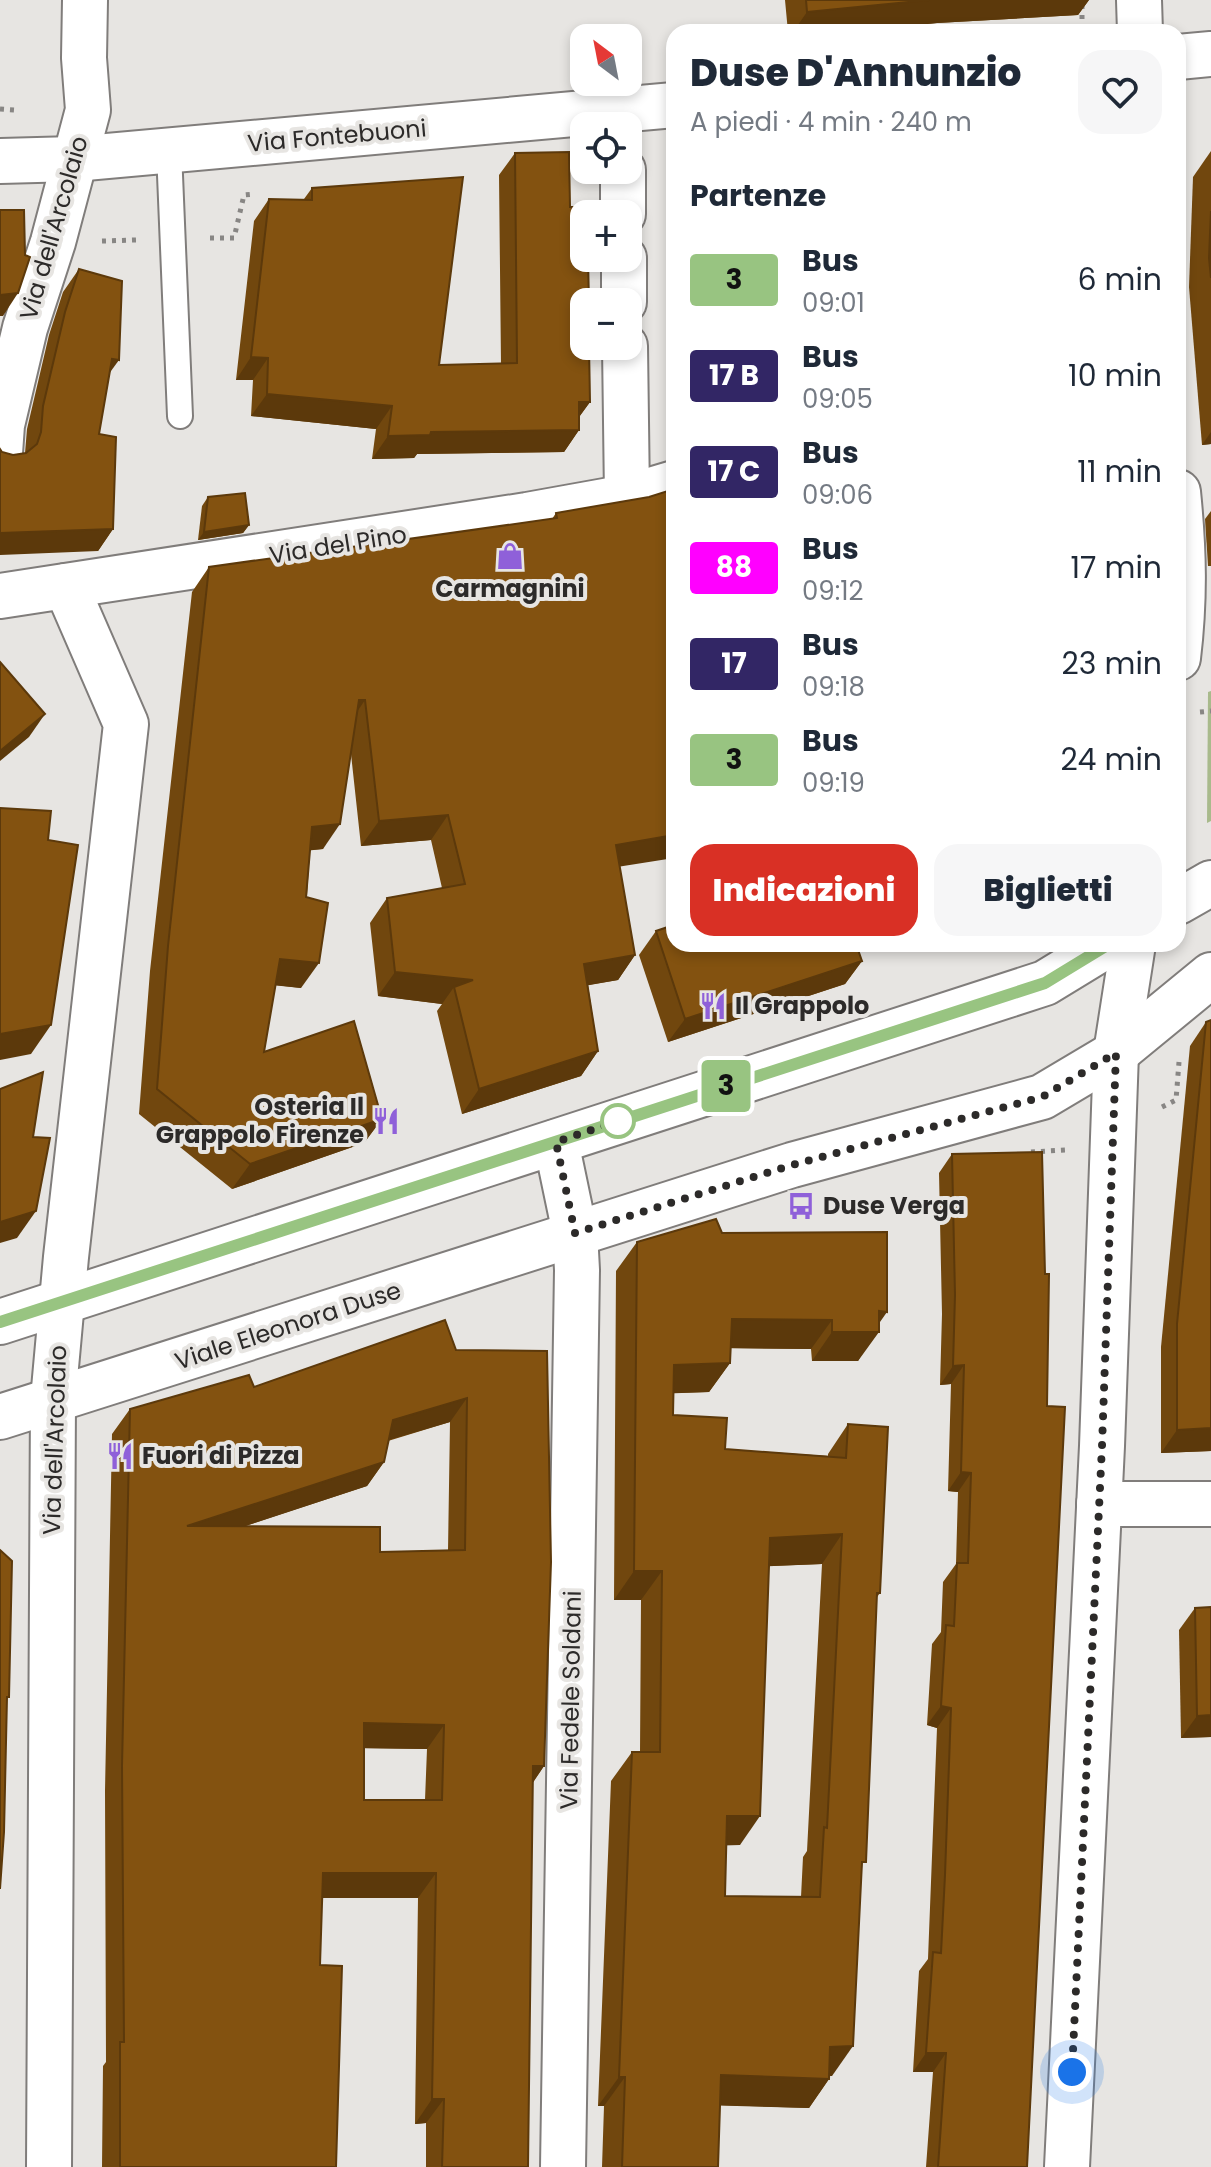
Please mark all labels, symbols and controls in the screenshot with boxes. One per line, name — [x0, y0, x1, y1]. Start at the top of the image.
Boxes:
north arrow — [570, 24, 642, 96]
map controls — [570, 24, 642, 360]
text: Duse D'Annunzio — [690, 46, 1022, 99]
button: heart — [1078, 50, 1162, 134]
text: A piedi · 4 min · 240 m — [690, 104, 972, 140]
street label: Via Fontebuoni — [246, 111, 428, 160]
button: locate — [570, 112, 642, 184]
street label: Via dell'Arcolaio — [11, 132, 96, 324]
text: Partenze — [690, 174, 826, 217]
button: + — [570, 200, 642, 272]
text: Bus — [802, 239, 859, 282]
text: 6 min — [1077, 258, 1162, 301]
text: 3 — [726, 260, 742, 299]
text: 09:01 — [802, 285, 865, 321]
button: − — [570, 288, 642, 360]
text: Bus — [802, 335, 859, 378]
text: 10 min — [1068, 354, 1162, 397]
text: 17 B — [709, 356, 759, 395]
text: 09:05 — [802, 381, 873, 417]
text: Bus — [802, 431, 859, 474]
text: 11 min — [1077, 450, 1162, 493]
text: 17 C — [708, 452, 760, 491]
text: 09:06 — [802, 477, 873, 513]
street label: Via del Pino — [267, 517, 409, 572]
text: Bus — [802, 527, 859, 570]
shop icon: Carmagnini — [495, 541, 525, 571]
text: 17 min — [1071, 546, 1162, 589]
text: 88 — [716, 548, 752, 587]
place label: Carmagnini — [435, 572, 585, 605]
text: 09:12 — [802, 573, 864, 609]
text: Bus — [802, 623, 859, 666]
text: 23 min — [1062, 642, 1162, 685]
text: 17 — [721, 644, 747, 683]
text: 09:18 — [802, 669, 865, 705]
text: Bus — [802, 719, 859, 762]
text: 24 min — [1060, 738, 1162, 781]
text: 3 — [726, 740, 742, 779]
text: 09:19 — [802, 765, 865, 801]
button: Indicazioni — [690, 844, 918, 936]
button: Biglietti — [934, 844, 1162, 936]
place label: Il Grappolo — [735, 989, 869, 1022]
restaurant icon: Il Grappolo — [698, 991, 728, 1021]
line badge: 3 — [700, 1060, 752, 1112]
text: 3 — [718, 1066, 734, 1105]
place label: Osteria Il Grappolo Firenze — [156, 1090, 364, 1151]
unlabelled marker — [601, 1104, 635, 1138]
restaurant icon: Osteria Il Grappolo Firenze — [371, 1106, 401, 1136]
place label: Duse Verga — [823, 1189, 965, 1222]
bus stop icon: Duse Verga — [786, 1191, 816, 1221]
street label: Viale Eleonora Duse — [170, 1273, 405, 1378]
street label: Via dell'Arcolaio — [35, 1344, 74, 1535]
place label: Fuori di Pizza — [142, 1439, 300, 1472]
restaurant icon: Fuori di Pizza — [105, 1441, 135, 1471]
street label: Via Fedele Soldani — [552, 1590, 589, 1810]
your location — [1052, 2052, 1092, 2092]

